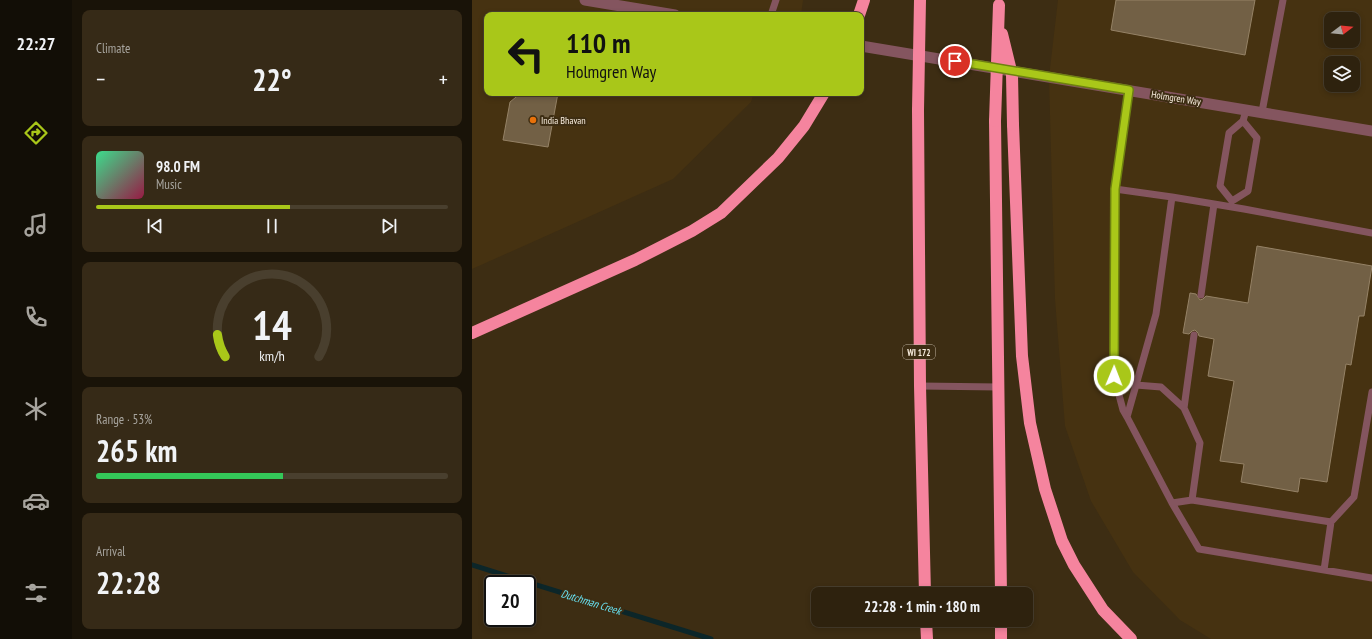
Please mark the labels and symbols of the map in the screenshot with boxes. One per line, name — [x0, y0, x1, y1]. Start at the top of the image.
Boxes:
north arrow — [1324, 12, 1360, 48]
pin — [938, 44, 972, 78]
street label: Holmgren Way — [1150, 88, 1202, 108]
place label: India Bhavan — [541, 114, 586, 127]
marker: India Bhavan — [528, 115, 538, 125]
road number: WI 172 — [903, 345, 935, 359]
position arrow — [1093, 355, 1135, 397]
speed limit sign: 20 — [484, 575, 536, 627]
water label: Dutchman Creek — [559, 586, 624, 618]

